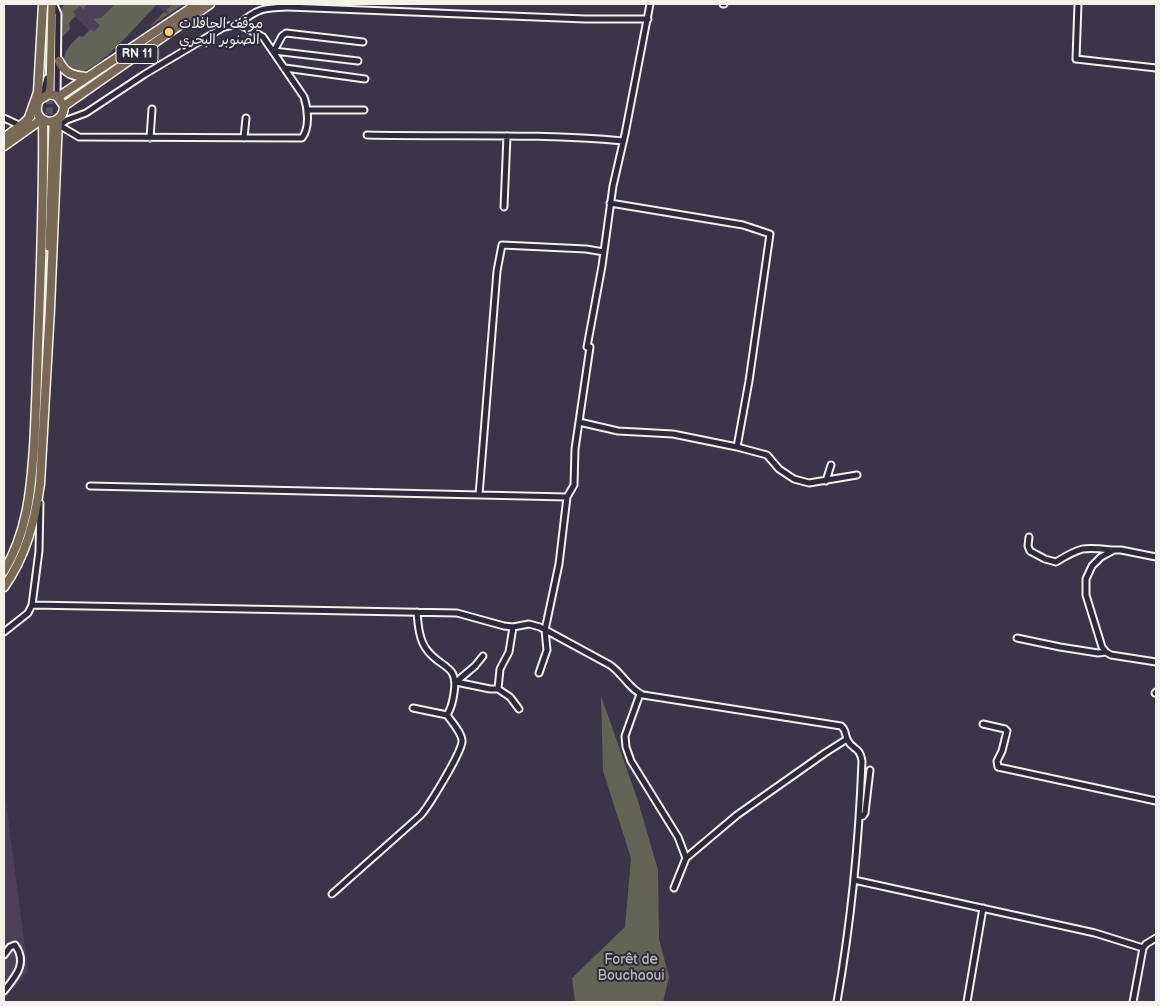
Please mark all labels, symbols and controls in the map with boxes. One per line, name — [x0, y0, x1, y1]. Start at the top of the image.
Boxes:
place label: موقف الحافلات الصنوبر البحري — [179, 16, 263, 48]
marker: موقف الحافلات الصنوبر البحري — [163, 26, 175, 38]
road number: RN 11 — [116, 44, 158, 64]
park label: Forêt de Bouchaoui — [597, 952, 665, 984]

